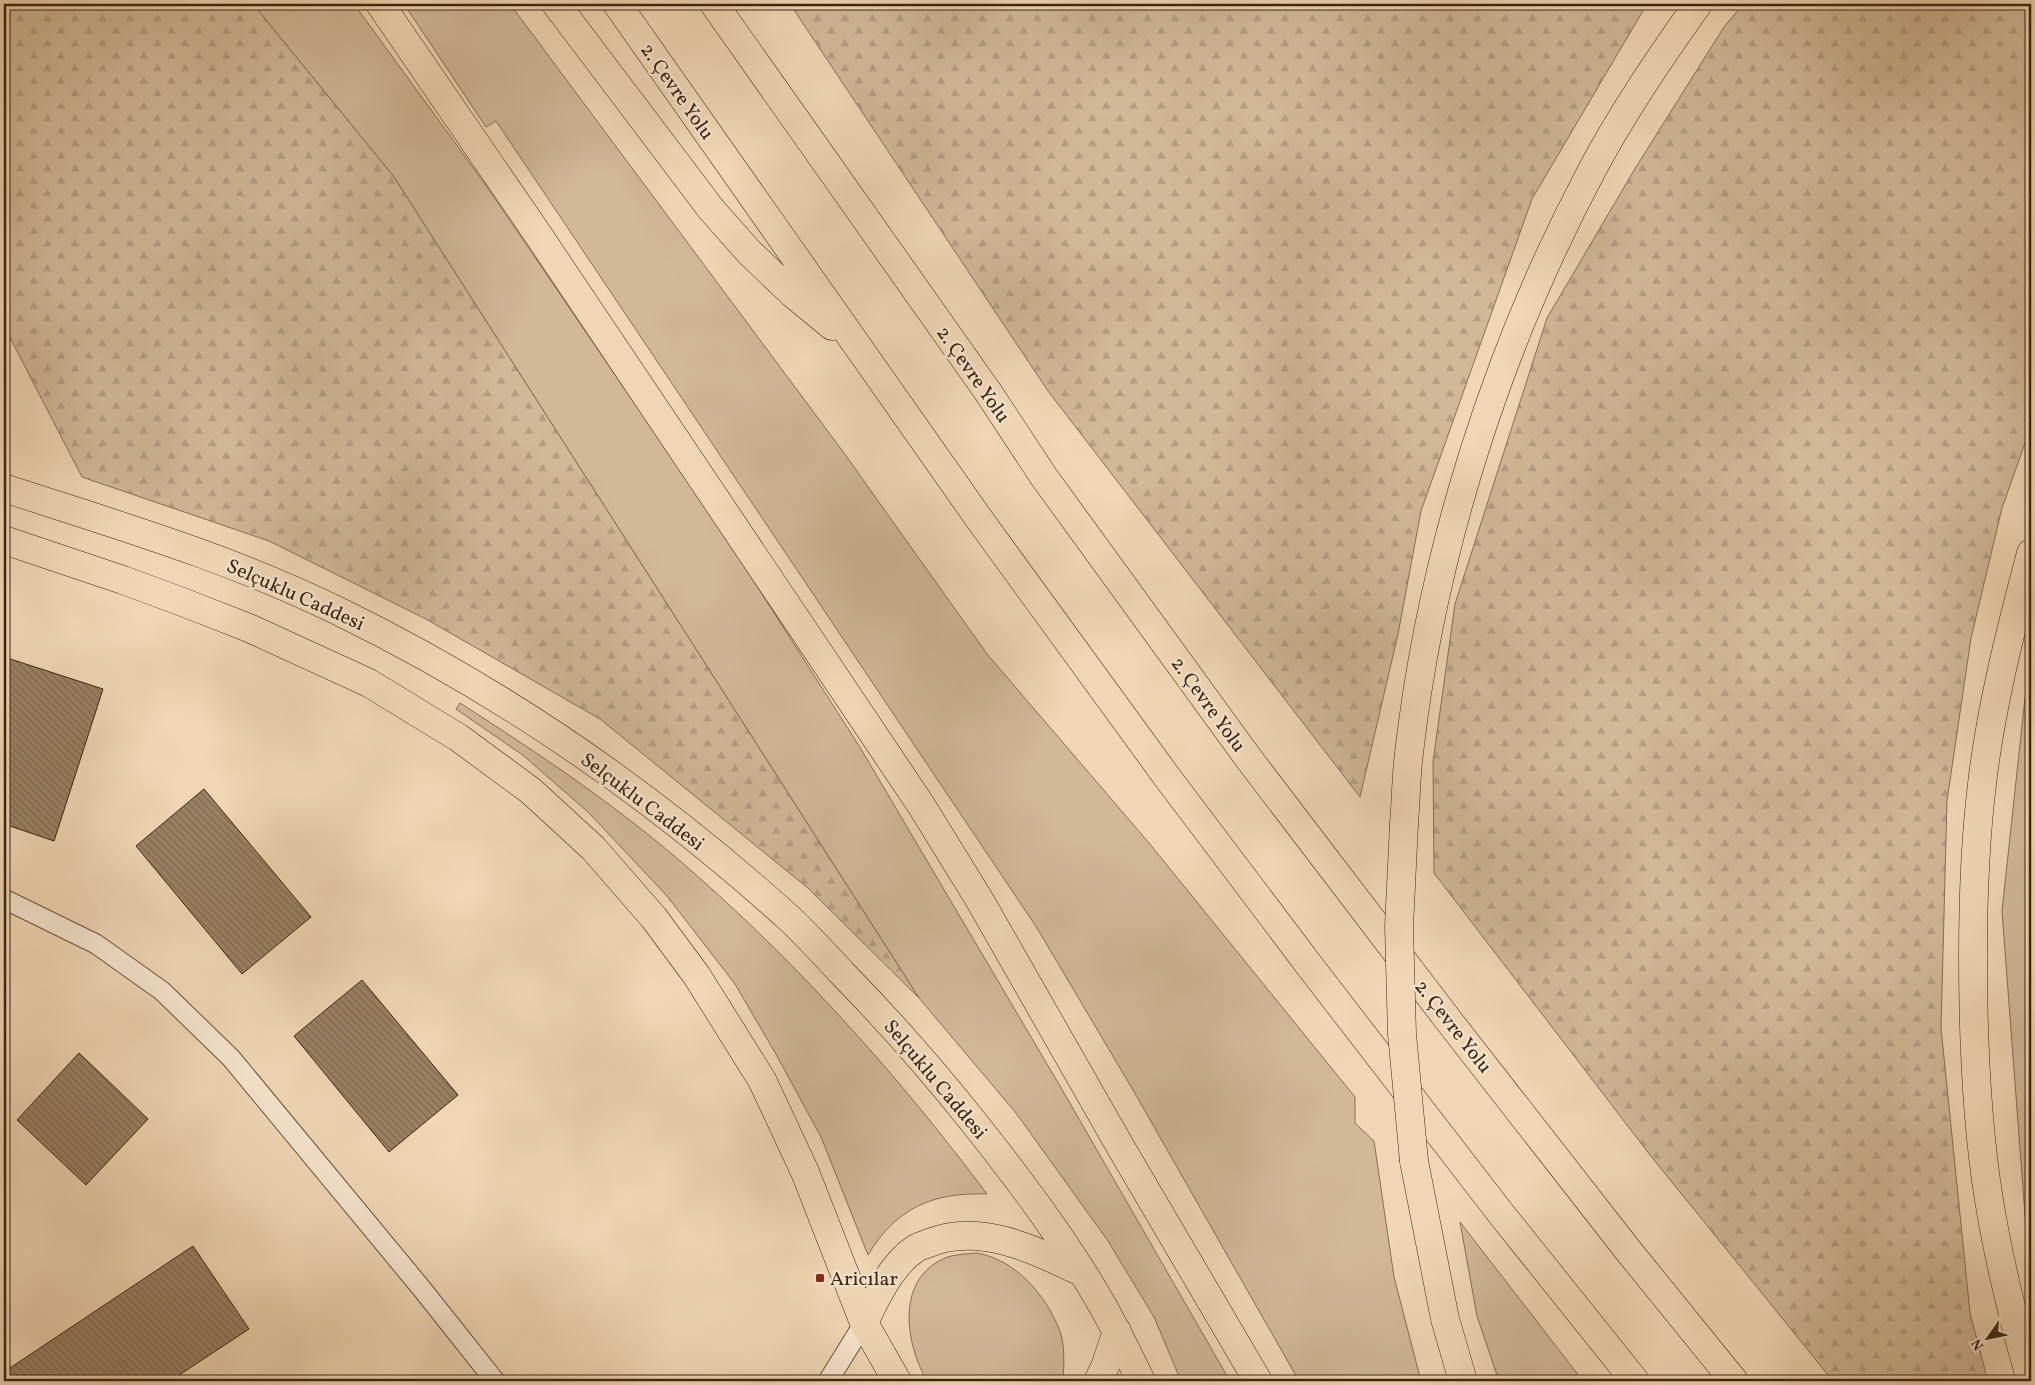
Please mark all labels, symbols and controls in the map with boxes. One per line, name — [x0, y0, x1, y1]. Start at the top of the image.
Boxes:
street label: 2. Çevre Yolu — [633, 38, 720, 146]
street label: 2. Çevre Yolu — [929, 321, 1016, 429]
street label: Selçuklu Caddesi — [222, 553, 369, 639]
street label: 2. Çevre Yolu — [1163, 652, 1252, 759]
street label: Selçuklu Caddesi — [574, 747, 710, 858]
street label: 2. Çevre Yolu — [1407, 974, 1498, 1080]
street label: Selçuklu Caddesi — [876, 1014, 993, 1146]
place label: Aricılar — [830, 1266, 898, 1294]
marker: Aricılar — [814, 1272, 826, 1284]
north arrow — [1962, 1312, 2012, 1362]
text: N — [1968, 1335, 1989, 1354]

